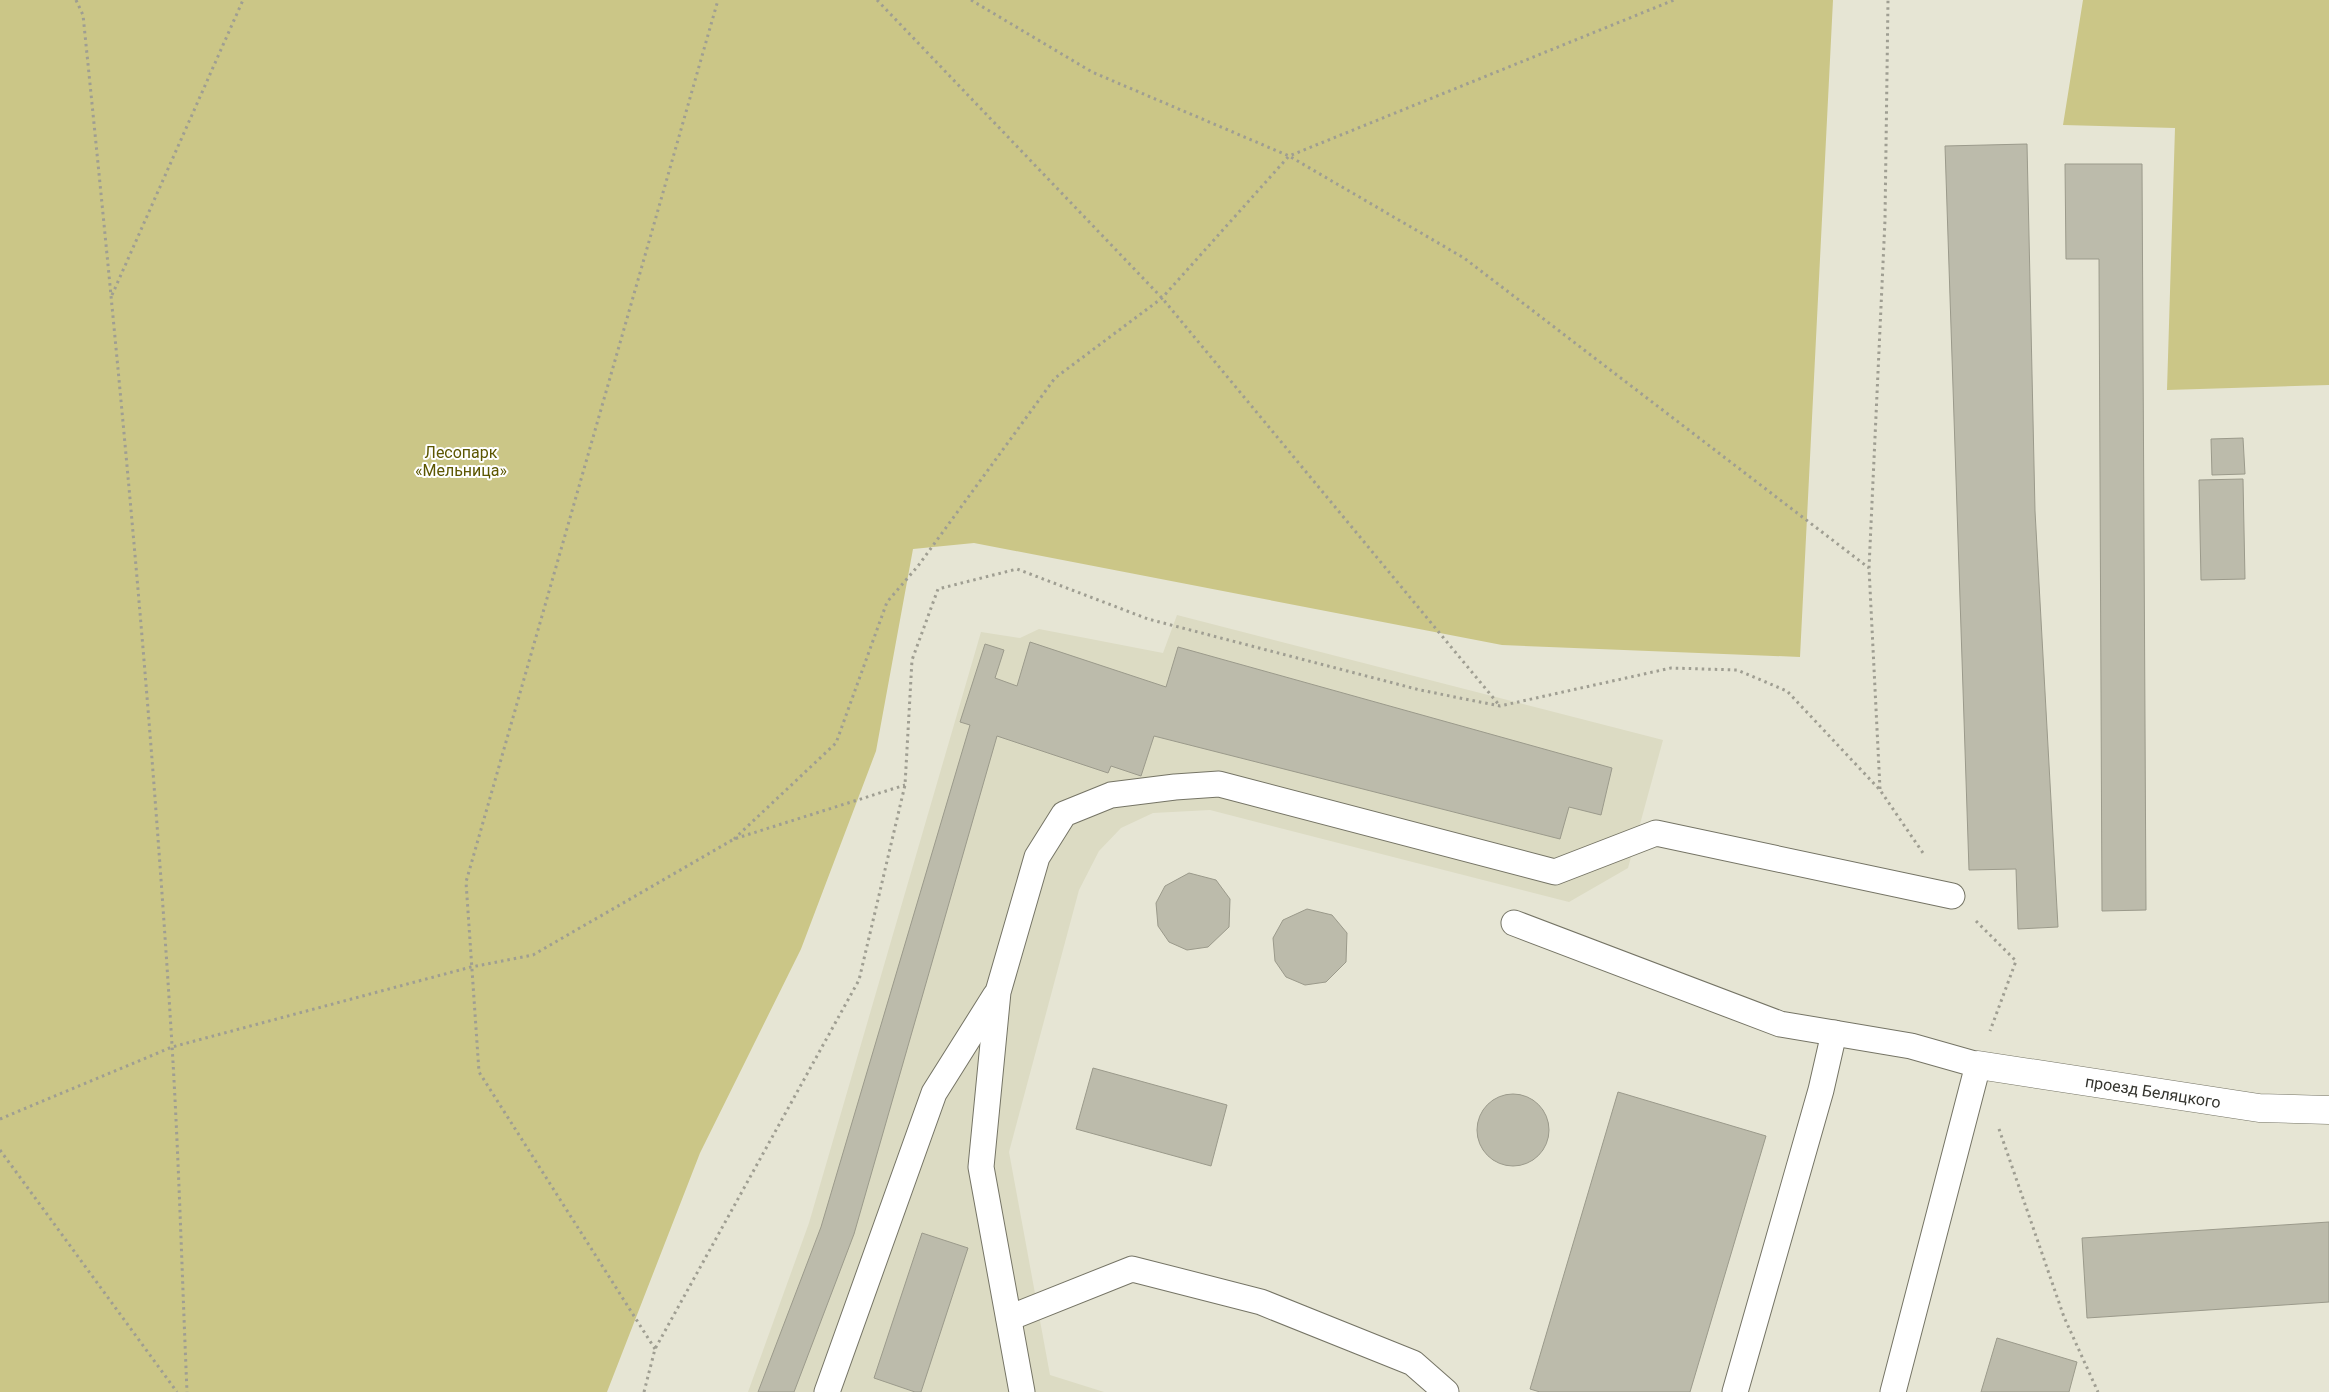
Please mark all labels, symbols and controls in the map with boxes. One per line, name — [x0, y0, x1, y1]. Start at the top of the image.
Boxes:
park label: Лесопарк «Мельница» — [415, 443, 507, 480]
street label: проезд Беляцкого — [2084, 1072, 2222, 1112]

